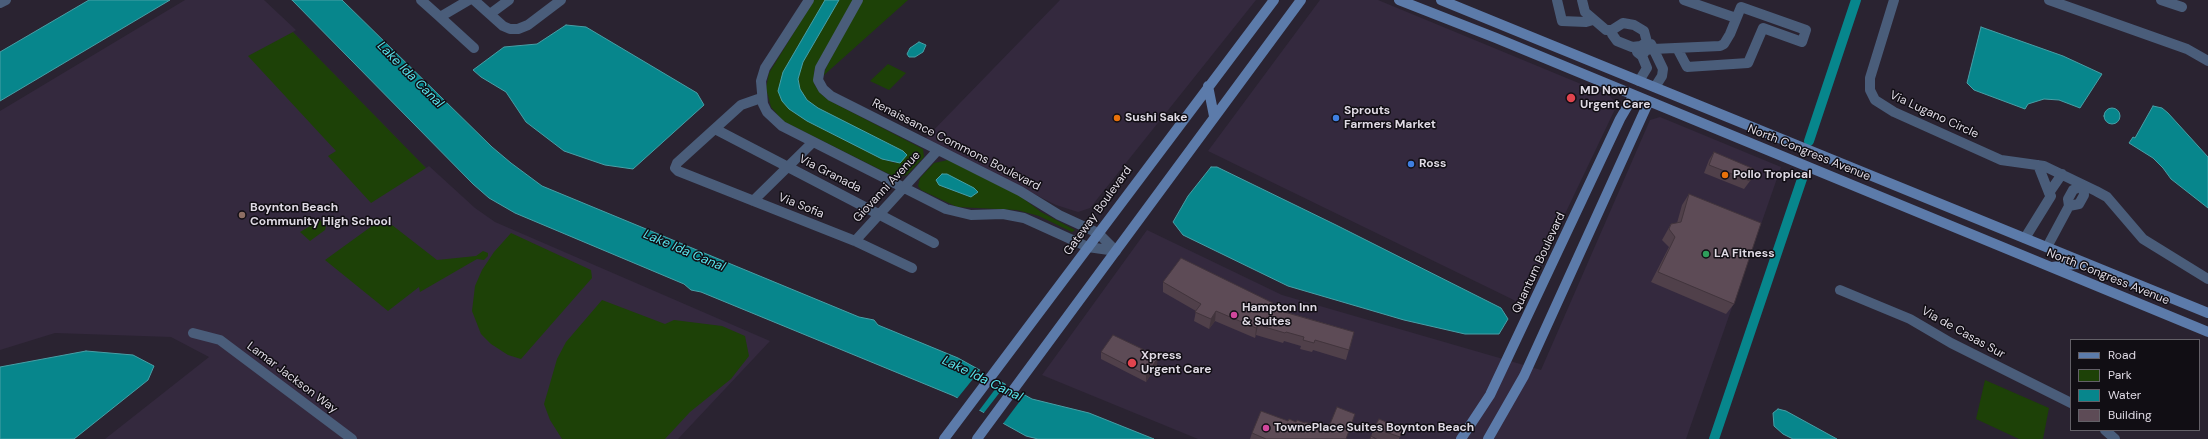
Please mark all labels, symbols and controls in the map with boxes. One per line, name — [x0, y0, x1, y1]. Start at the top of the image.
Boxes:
water label: Lake Ida Canal — [374, 39, 446, 111]
place label: MD Now Urgent Care — [1580, 84, 1650, 112]
street label: Via Lugano Circle — [1887, 88, 1981, 142]
marker: MD Now Urgent Care — [1565, 92, 1577, 104]
street label: Renaissance Commons Boulevard — [869, 96, 1043, 194]
place label: Sprouts Farmers Market — [1344, 104, 1436, 132]
place label: Sushi Sake — [1125, 111, 1187, 125]
marker: Sushi Sake — [1112, 113, 1122, 123]
marker: Sprouts Farmers Market — [1331, 113, 1341, 123]
street label: North Congress Avenue — [1746, 122, 1872, 184]
street label: Giovanni Avenue — [850, 148, 924, 226]
street label: Via Granada — [796, 152, 864, 196]
place label: Ross — [1419, 157, 1446, 171]
marker: Ross — [1406, 159, 1416, 169]
street label: Gateway Boulevard — [1061, 164, 1135, 258]
place label: Pollo Tropical — [1733, 168, 1811, 182]
marker: Pollo Tropical — [1720, 170, 1730, 180]
street label: Via Sofia — [776, 190, 826, 222]
place label: Boynton Beach Community High School — [250, 201, 391, 229]
marker: Boynton Beach Community High School — [237, 210, 247, 220]
street label: Quantum Boulevard — [1509, 210, 1569, 316]
water label: Lake Ida Canal — [641, 227, 727, 275]
street label: North Congress Avenue — [2045, 246, 2171, 308]
place label: LA Fitness — [1714, 247, 1775, 261]
marker: LA Fitness — [1701, 249, 1711, 259]
place label: Hampton Inn & Suites — [1242, 301, 1317, 329]
street label: Via de Casas Sur — [1919, 304, 2007, 362]
marker: Hampton Inn & Suites — [1229, 310, 1239, 320]
street label: Lamar Jackson Way — [244, 339, 340, 417]
legend — [2070, 339, 2200, 431]
text: Road — [2108, 347, 2136, 363]
place label: Xpress Urgent Care — [1141, 349, 1211, 377]
water label: Lake Ida Canal — [939, 353, 1025, 405]
marker: Xpress Urgent Care — [1126, 357, 1138, 369]
text: Park — [2108, 367, 2132, 383]
text: Water — [2108, 387, 2141, 403]
text: Building — [2108, 407, 2152, 423]
place label: TownePlace Suites Boynton Beach — [1274, 421, 1474, 435]
marker: TownePlace Suites Boynton Beach — [1261, 423, 1271, 433]

